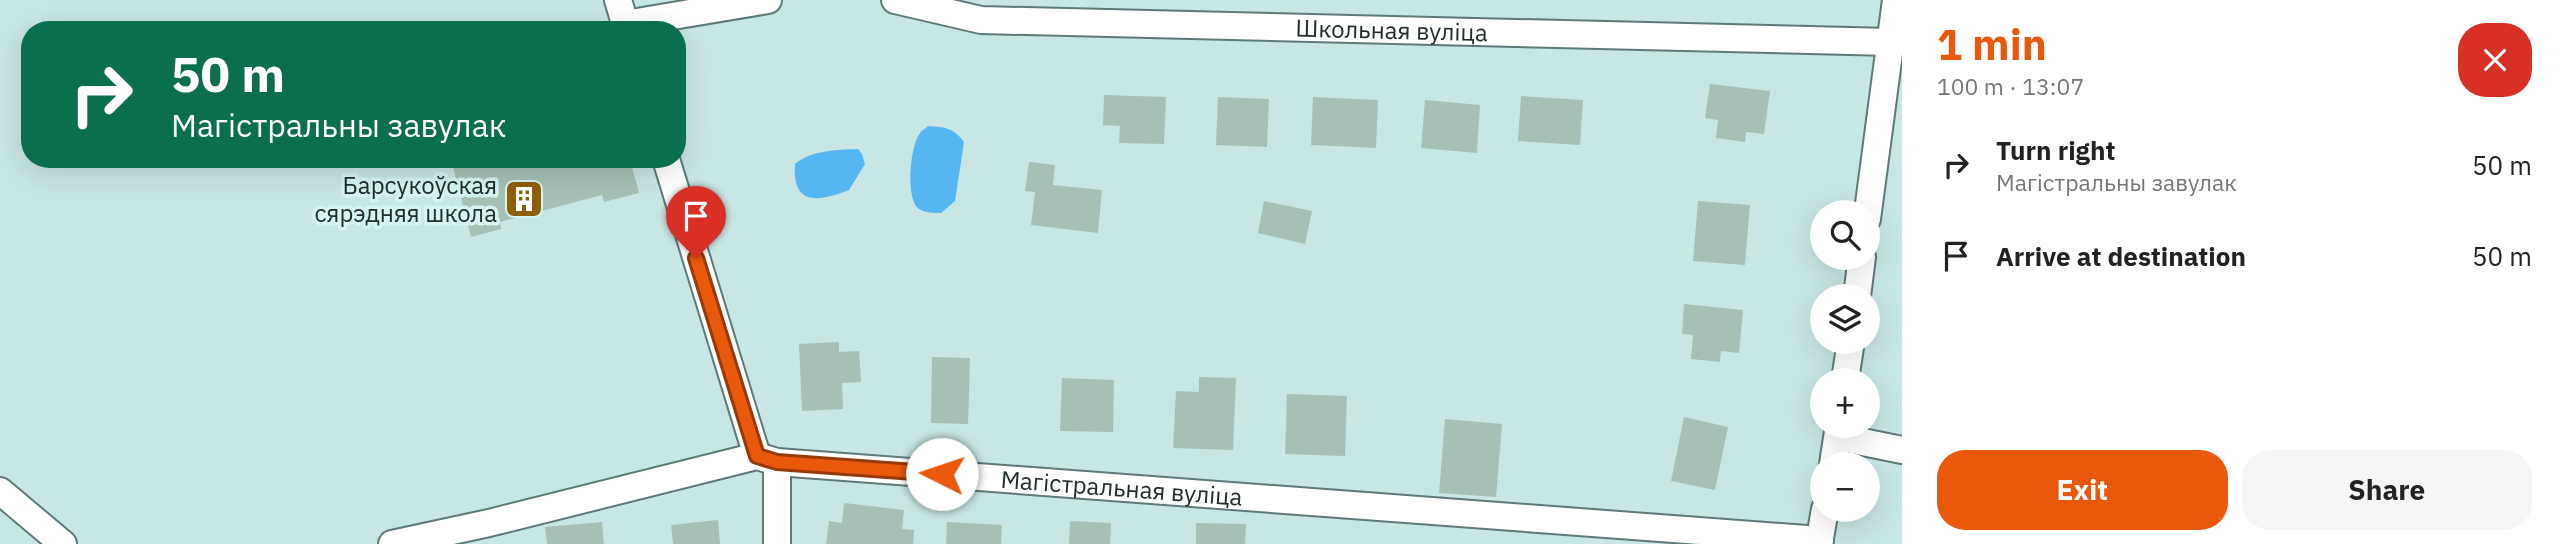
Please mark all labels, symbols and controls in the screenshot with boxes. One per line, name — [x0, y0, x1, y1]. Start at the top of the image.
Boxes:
street label: Школьная вуліца — [1295, 12, 1488, 48]
text: 1 min — [1937, 17, 2047, 72]
button: close — [2458, 23, 2532, 97]
text: 50 m — [171, 42, 285, 105]
icon: right — [56, 49, 147, 140]
text: 100 m · 13:07 — [1937, 71, 2084, 101]
text: Магістральны завулак — [171, 104, 506, 146]
text: Turn right — [1996, 133, 2115, 167]
icon: right — [1937, 146, 1975, 184]
text: 50 m — [2472, 148, 2532, 182]
text: Магістральны завулак — [1996, 167, 2237, 197]
place label: Барсукоўская сярэдняя школа — [314, 169, 497, 229]
building icon: Барсукоўская сярэдняя школа — [503, 178, 545, 220]
pin — [666, 186, 726, 258]
icon: arrive — [677, 197, 715, 235]
map controls — [1810, 200, 1880, 522]
button: search — [1810, 200, 1880, 270]
icon: arrive — [1937, 237, 1975, 275]
text: Arrive at destination — [1996, 239, 2246, 273]
text: 50 m — [2472, 239, 2532, 273]
button: layers — [1810, 284, 1880, 354]
button: + — [1810, 368, 1880, 438]
position arrow — [905, 437, 979, 511]
button: Exit — [1937, 450, 2228, 530]
button: Share — [2242, 450, 2532, 530]
button: − — [1810, 452, 1880, 522]
street label: Магістральная вуліца — [1000, 463, 1244, 513]

